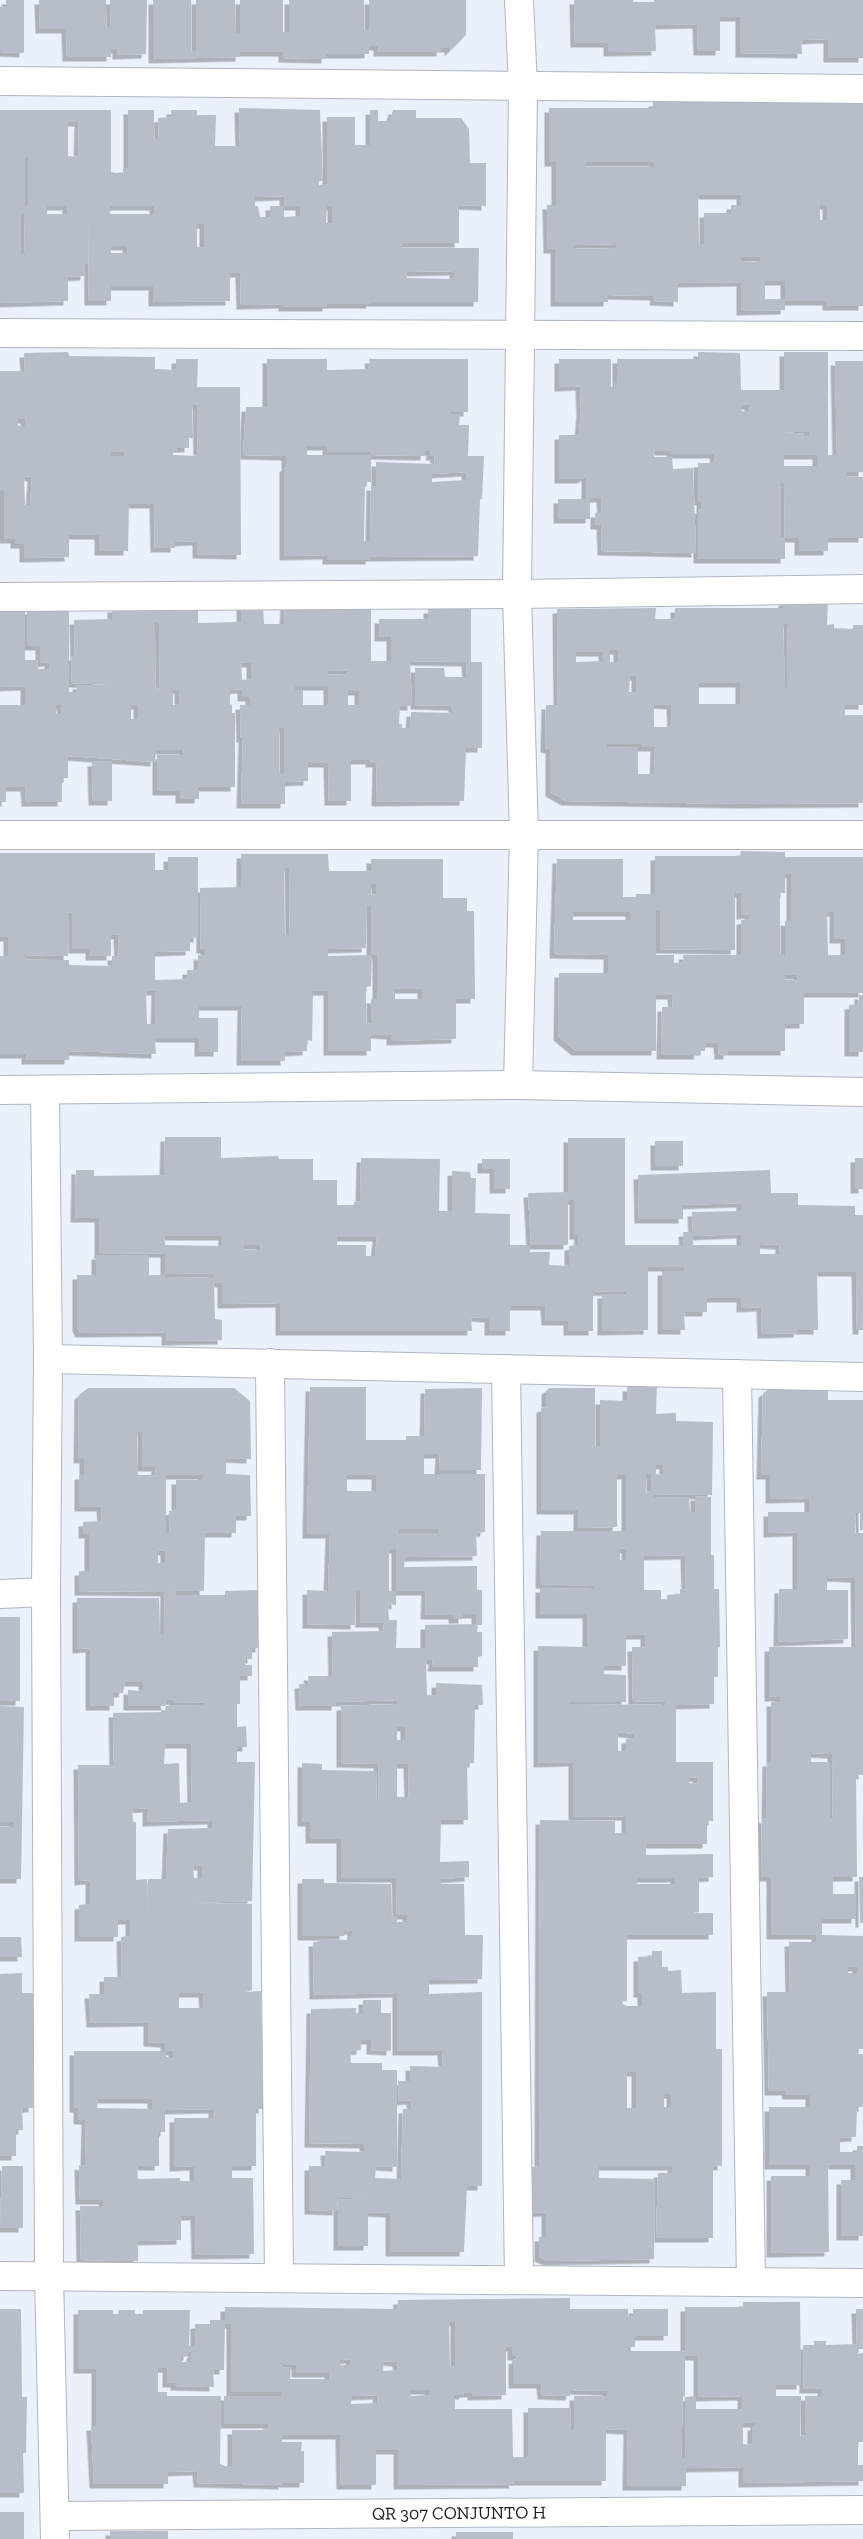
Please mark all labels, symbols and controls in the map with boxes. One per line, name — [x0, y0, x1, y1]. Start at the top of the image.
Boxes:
street label: QR 307 CONJUNTO H — [372, 2501, 546, 2525]

